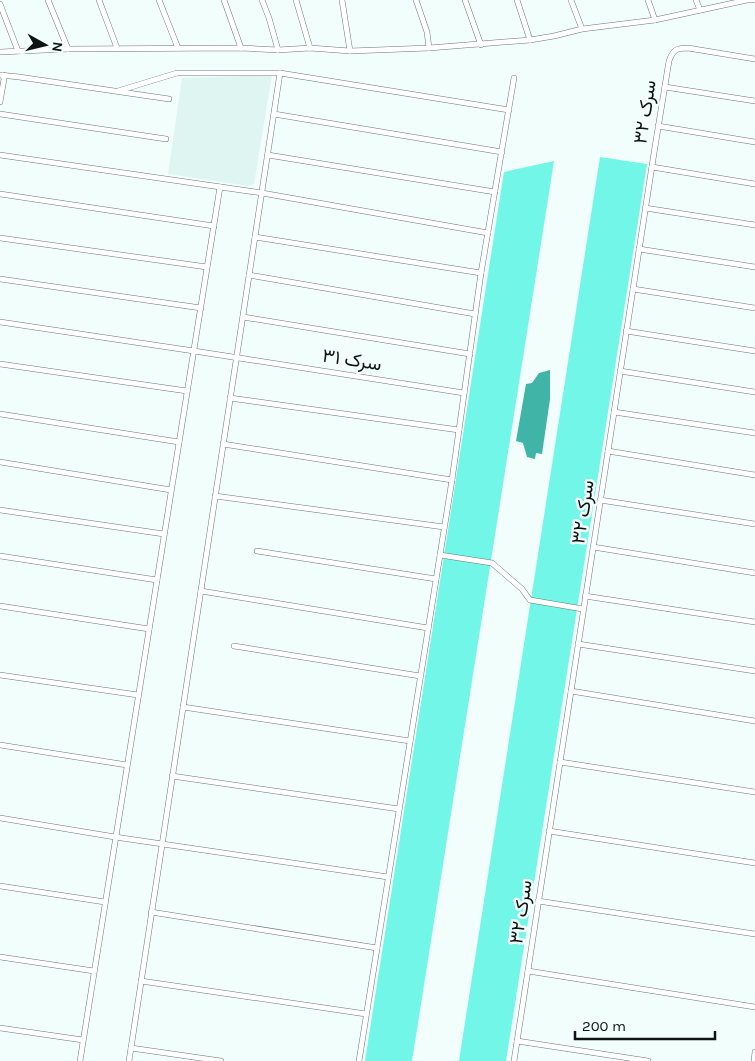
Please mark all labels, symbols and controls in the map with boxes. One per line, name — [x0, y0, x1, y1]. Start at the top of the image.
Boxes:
north arrow — [20, 20, 70, 70]
text: N — [48, 41, 66, 53]
street label: سرک ۳۲ — [629, 79, 661, 145]
street label: سرک ۳۱ — [321, 344, 383, 376]
street label: سرک ۳۲ — [567, 479, 599, 545]
street label: سرک ۳۲ — [505, 879, 537, 945]
scale bar — [575, 1008, 715, 1040]
text: 200 m — [582, 1017, 626, 1035]

